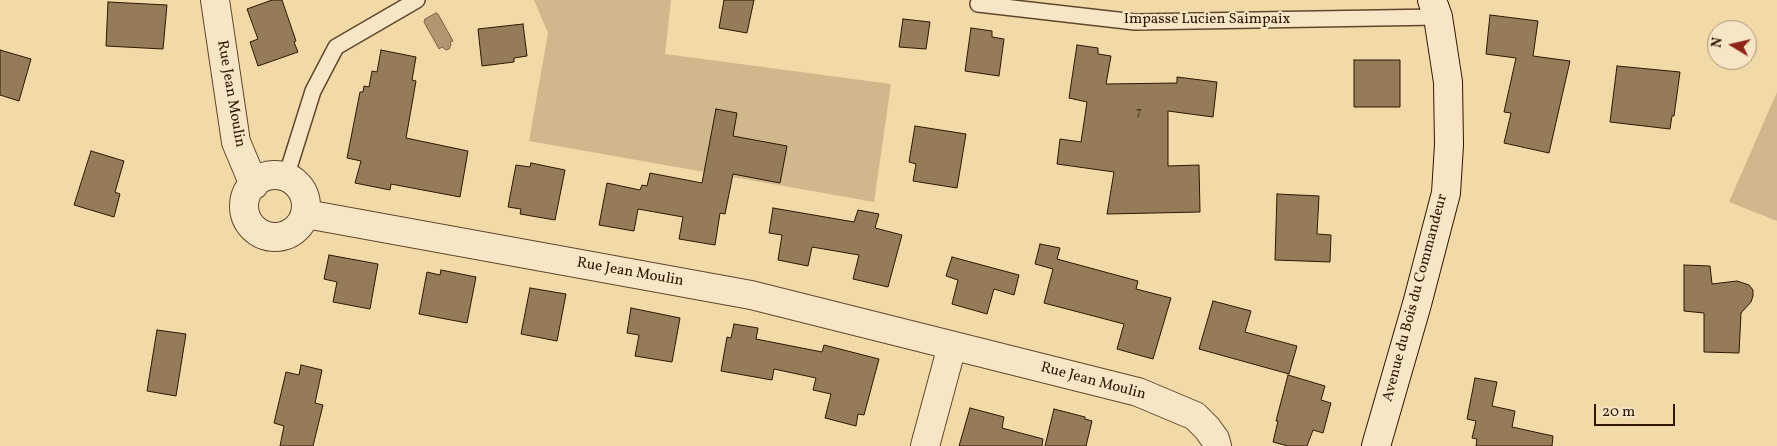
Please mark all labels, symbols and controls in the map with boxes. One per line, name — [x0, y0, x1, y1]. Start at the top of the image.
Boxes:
street label: Impasse Lucien Saimpaix — [1124, 11, 1290, 29]
north arrow — [1707, 20, 1757, 70]
text: N — [1707, 36, 1728, 49]
street label: Rue Jean Moulin — [212, 39, 248, 149]
house number: 7 — [1136, 106, 1142, 120]
street label: Avenue du Bois du Commandeur — [1380, 192, 1452, 404]
street label: Rue Jean Moulin — [575, 255, 685, 291]
street label: Rue Jean Moulin — [1038, 359, 1148, 405]
scale bar — [1597, 394, 1678, 426]
text: 20 m — [1602, 402, 1635, 423]

